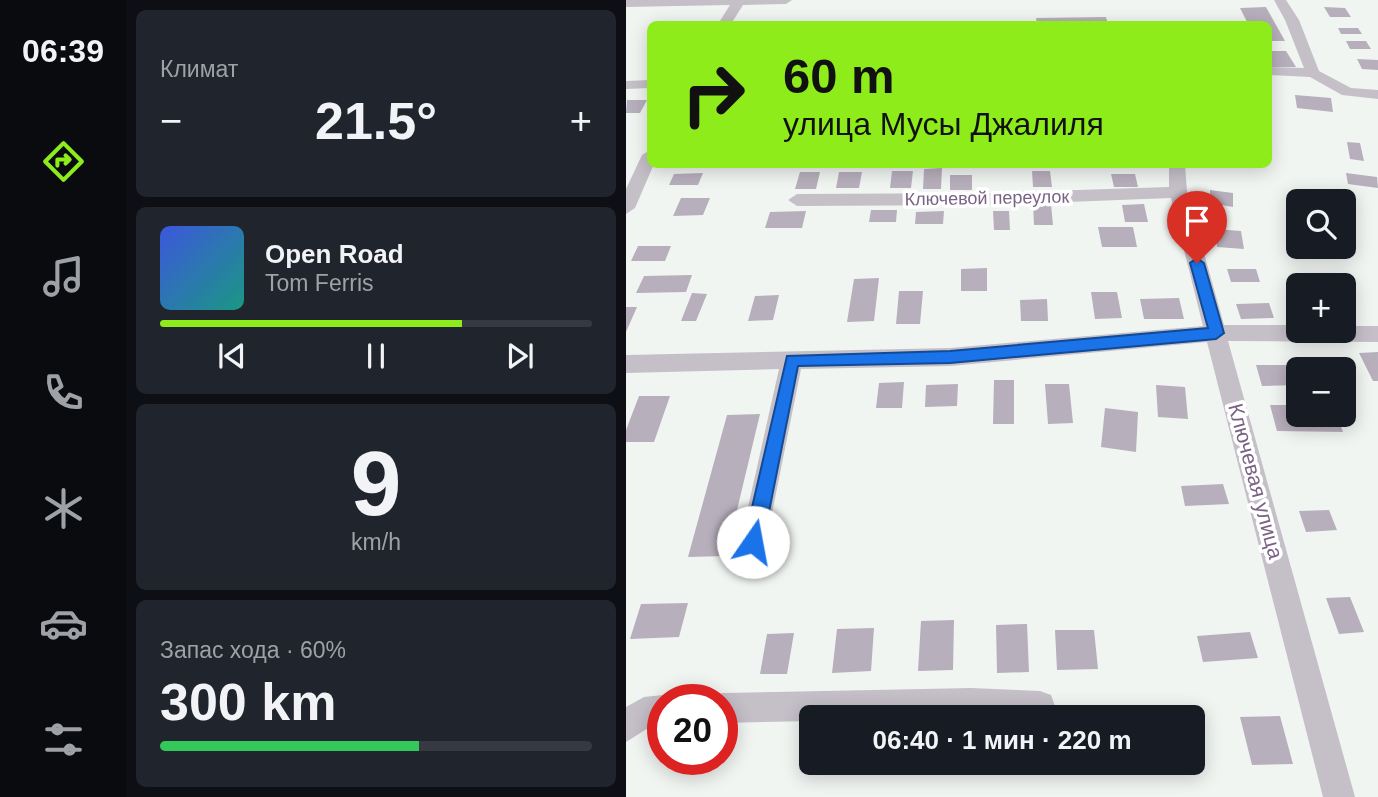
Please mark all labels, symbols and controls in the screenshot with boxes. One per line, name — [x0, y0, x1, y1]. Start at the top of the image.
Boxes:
text: 06:39 — [22, 33, 104, 69]
icon: right — [668, 49, 759, 140]
text: 60 m — [783, 49, 895, 103]
text: Климат — [160, 56, 238, 82]
text: 21.5° — [315, 92, 437, 150]
text: − — [160, 100, 182, 142]
text: + — [570, 100, 592, 142]
text: улица Мусы Джалиля — [783, 106, 1104, 142]
icon: directions — [39, 137, 88, 186]
street label: Ключевой переулок — [904, 187, 1070, 209]
map controls — [1286, 189, 1356, 427]
button: search — [1286, 189, 1356, 259]
pin — [1167, 191, 1227, 263]
icon: arrive — [1178, 202, 1216, 240]
text: Open Road — [265, 239, 404, 269]
icon: music — [39, 252, 88, 301]
text: Tom Ferris — [265, 270, 374, 296]
button: + — [1286, 273, 1356, 343]
icon: previous — [213, 337, 251, 375]
icon: pause — [357, 337, 395, 375]
icon: next — [501, 337, 539, 375]
button: − — [1286, 357, 1356, 427]
icon: phone — [39, 368, 88, 417]
street label: Ключевая улица — [1224, 401, 1288, 562]
text: 9 — [351, 433, 401, 534]
icon: climate — [39, 484, 88, 533]
position arrow — [716, 505, 790, 579]
text: km/h — [351, 529, 401, 555]
icon: car — [39, 599, 88, 648]
text: Запас хода · 60% — [160, 637, 346, 663]
text: 300 km — [160, 673, 336, 731]
speed limit sign: 20 — [647, 684, 738, 775]
icon: filters — [39, 715, 88, 764]
text: 06:40 · 1 мин · 220 m — [872, 725, 1132, 755]

